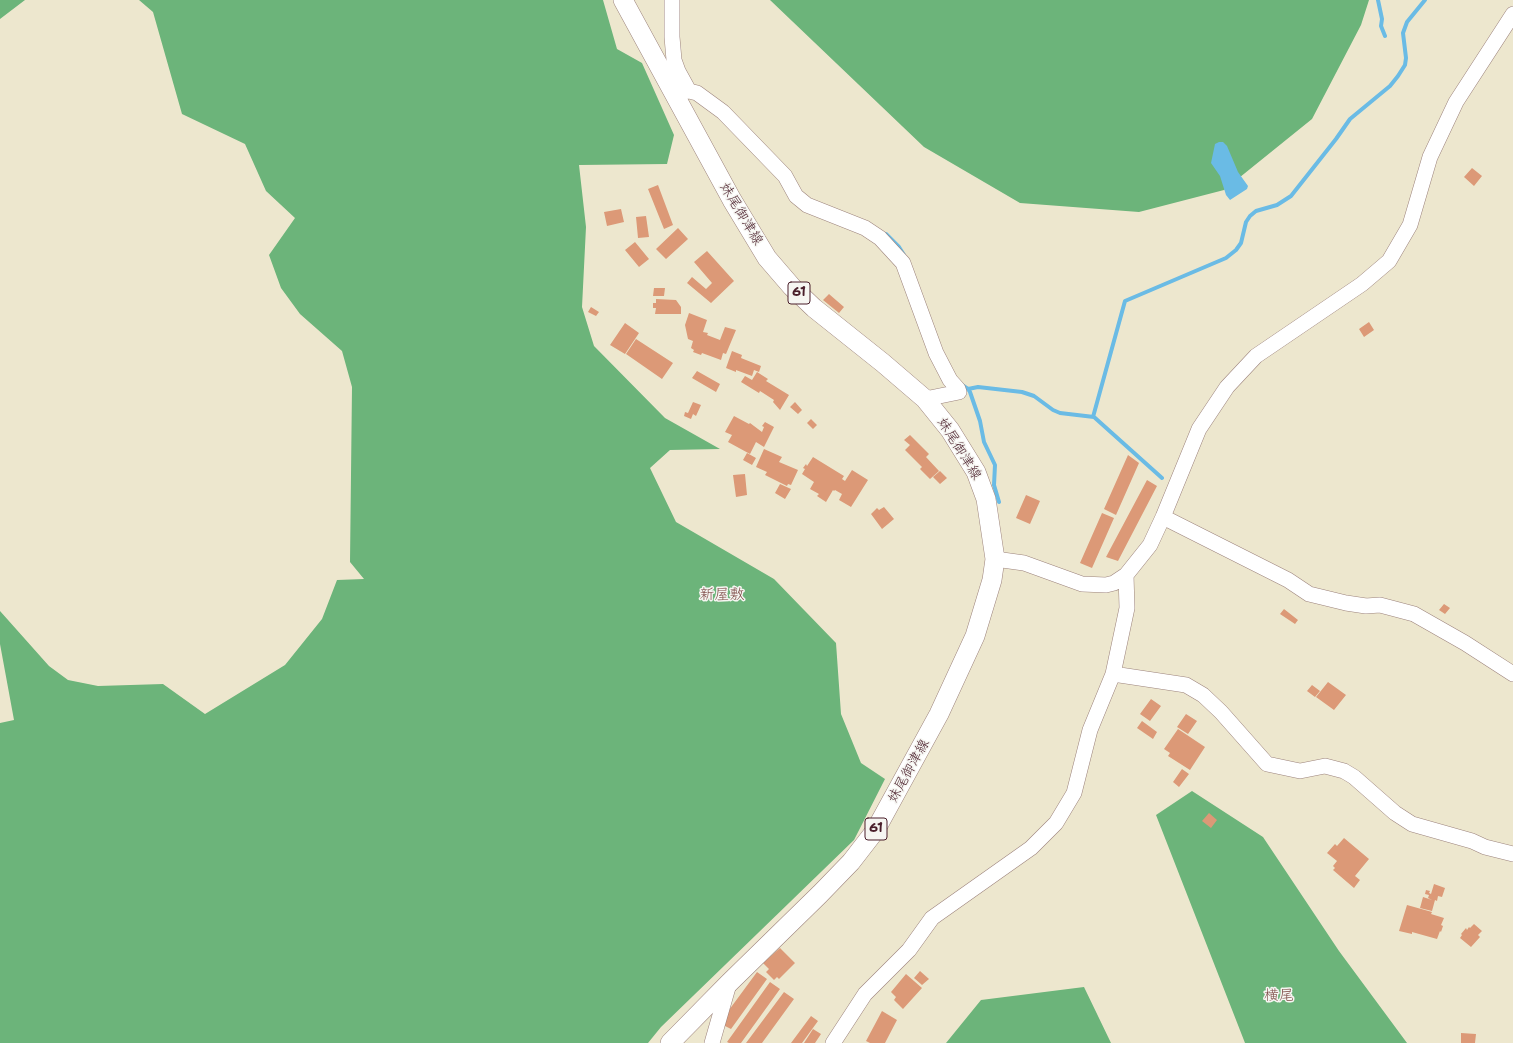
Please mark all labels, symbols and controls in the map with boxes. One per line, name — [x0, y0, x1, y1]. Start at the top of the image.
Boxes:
street label: 妹尾御津線 — [716, 180, 766, 248]
road number: 61 — [788, 282, 810, 304]
street label: 妹尾御津線 — [933, 415, 985, 483]
district label: 新屋敷 — [700, 586, 744, 604]
street label: 妹尾御津線 — [885, 736, 933, 806]
road number: 61 — [865, 818, 887, 840]
district label: 横尾 — [1264, 987, 1294, 1005]

